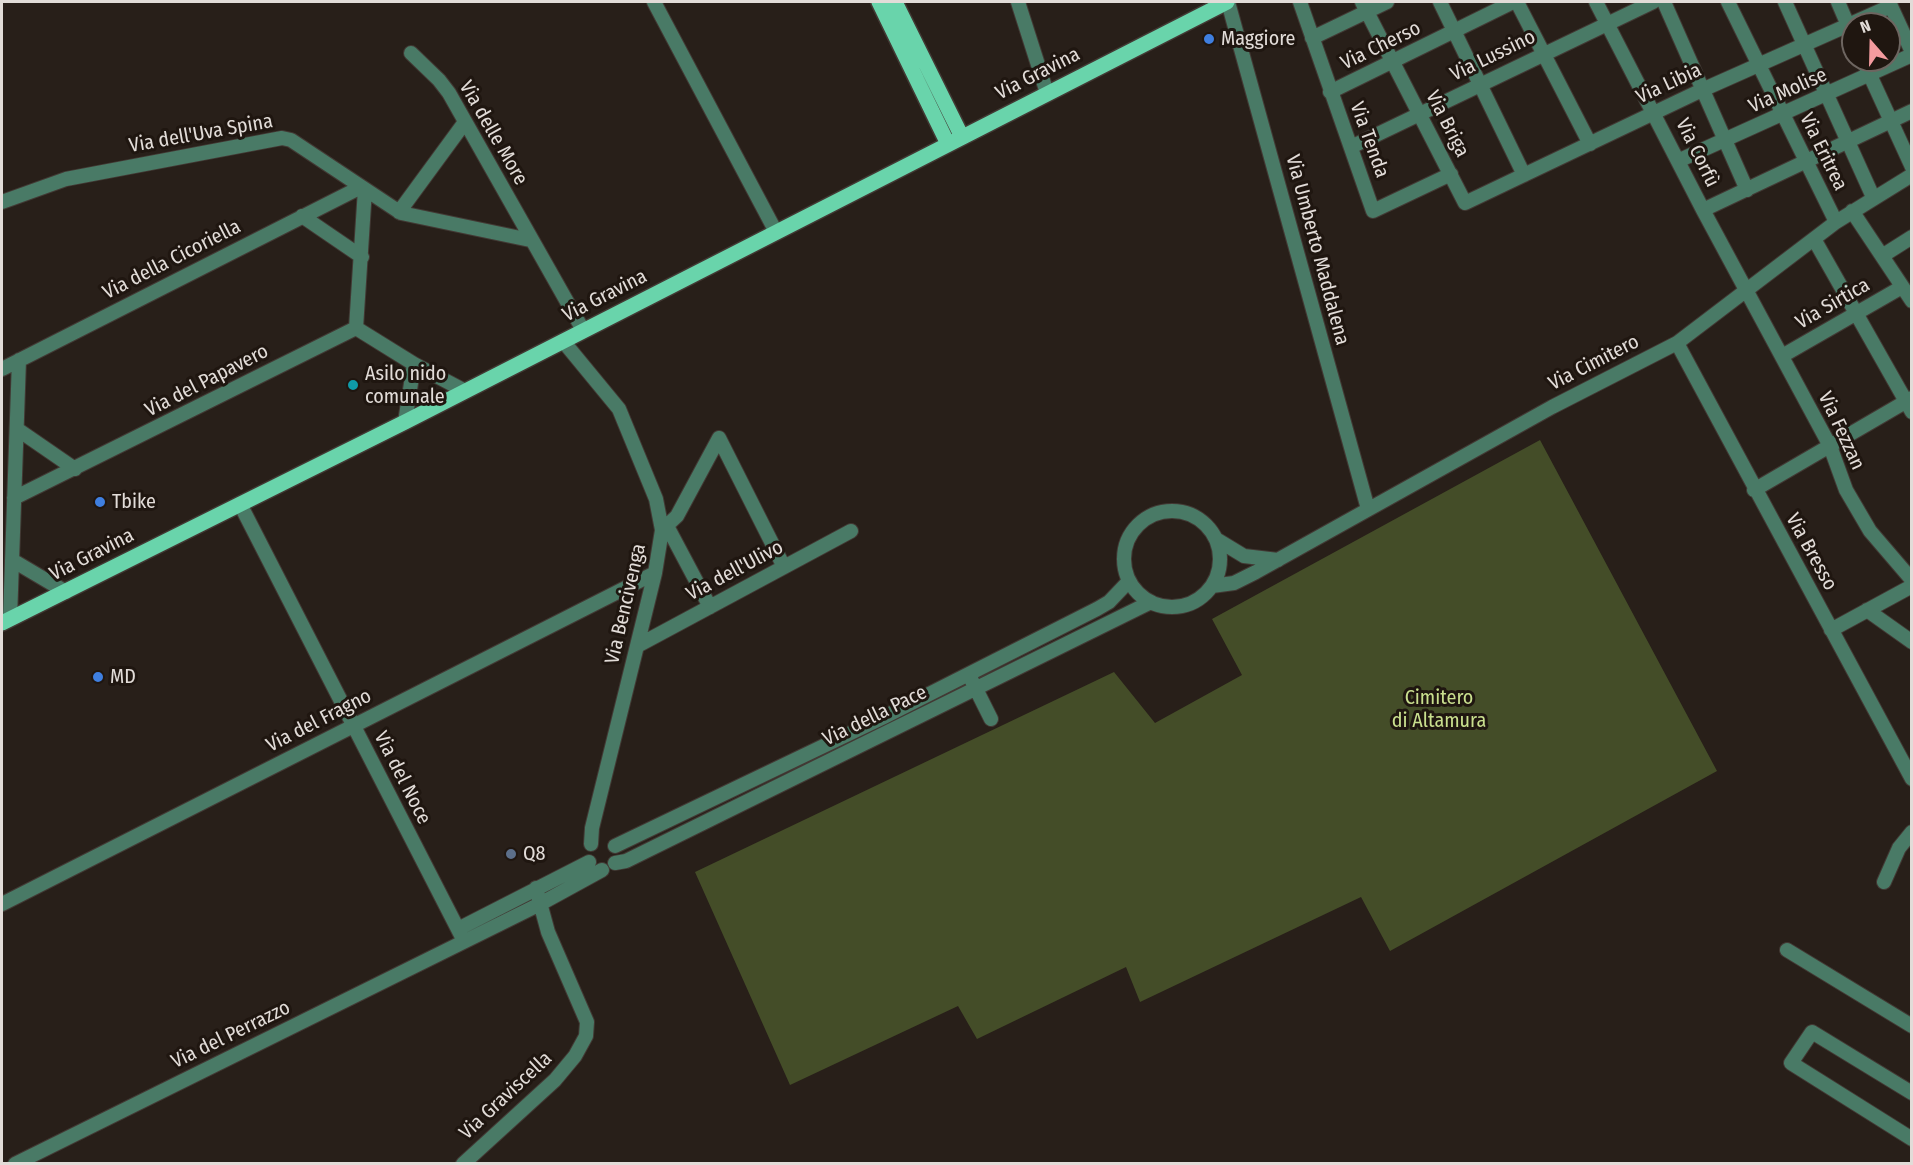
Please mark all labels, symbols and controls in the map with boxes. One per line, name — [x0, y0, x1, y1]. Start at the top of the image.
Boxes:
north arrow — [1841, 12, 1901, 72]
street label: Via Cherso — [1337, 16, 1425, 76]
text: N — [1858, 16, 1873, 37]
street label: Via Lussino — [1447, 25, 1539, 87]
place label: Maggiore — [1221, 27, 1295, 51]
marker: Maggiore — [1202, 32, 1216, 46]
street label: Via Gravina — [992, 43, 1084, 105]
street label: Via Libia — [1633, 59, 1705, 109]
street label: Via Molise — [1745, 63, 1831, 119]
street label: Via delle More — [454, 77, 532, 189]
street label: Via Briga — [1420, 87, 1474, 161]
street label: Via Tenda — [1344, 99, 1394, 181]
street label: Via Eritrea — [1794, 109, 1852, 195]
street label: Via dell'Uva Spina — [127, 110, 275, 158]
street label: Via Corfù — [1670, 115, 1724, 191]
street label: Via Umberto Maddalena — [1280, 152, 1354, 348]
street label: Via della Cicoriella — [99, 215, 245, 305]
street label: Via Gravina — [559, 265, 651, 327]
street label: Via Sirtica — [1792, 273, 1874, 335]
street label: Via Cimitero — [1545, 330, 1643, 396]
street label: Via del Papavero — [141, 340, 273, 422]
place label: Asilo nido comunale — [365, 362, 446, 409]
marker: Asilo nido comunale — [346, 378, 360, 392]
street label: Via Fezzan — [1812, 388, 1870, 474]
place label: Tbike — [112, 490, 156, 514]
marker: Tbike — [93, 495, 107, 509]
street label: Via Bresso — [1780, 509, 1842, 595]
street label: Via Gravina — [46, 524, 138, 586]
street label: Via dell'Ulivo — [683, 536, 787, 606]
street label: Via Bencivenga — [601, 542, 651, 666]
place label: MD — [110, 665, 136, 689]
marker: MD — [91, 670, 105, 684]
street label: Via della Pace — [819, 681, 931, 751]
street label: Via del Fragno — [262, 684, 376, 758]
park label: Cimitero di Altamura — [1392, 686, 1486, 733]
street label: Via del Noce — [368, 728, 436, 828]
place label: Q8 — [523, 842, 546, 866]
marker: Q8 — [504, 847, 518, 861]
street label: Via del Perrazzo — [168, 996, 294, 1074]
street label: Via Graviscella — [455, 1047, 557, 1145]

